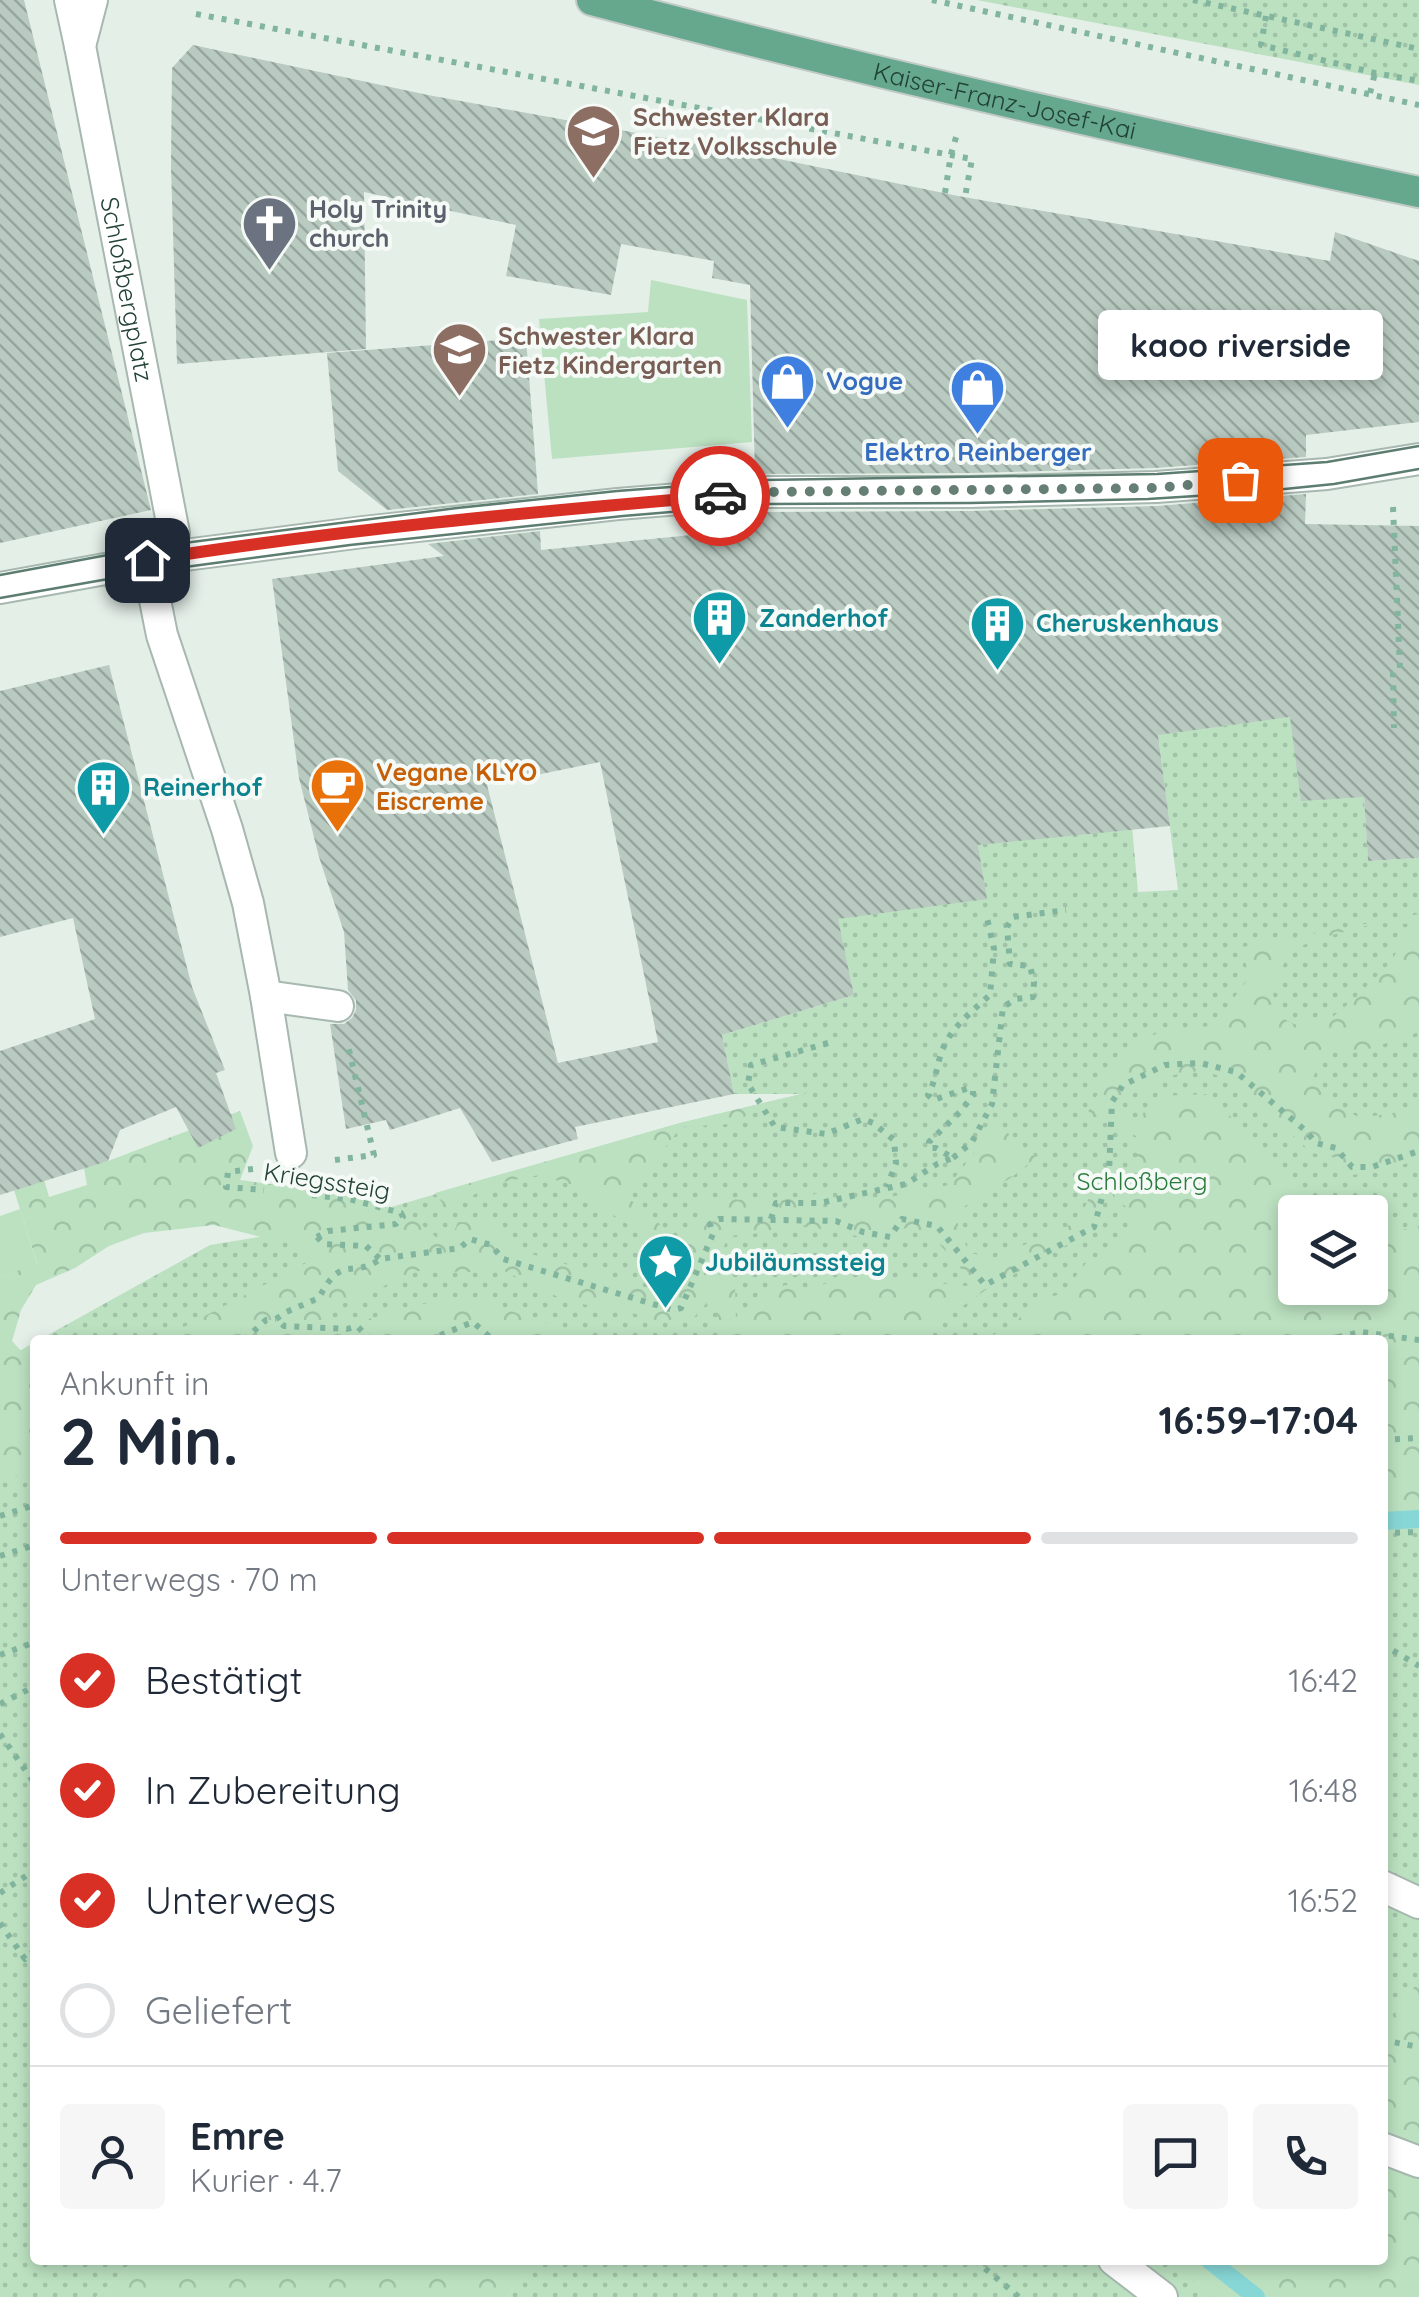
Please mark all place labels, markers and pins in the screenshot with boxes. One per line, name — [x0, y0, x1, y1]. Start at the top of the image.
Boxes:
school or university icon: Schwester Klara Fietz Volksschule — [564, 101, 624, 180]
place label: Schwester Klara Fietz Volksschule — [633, 101, 838, 161]
church icon: Holy Trinity church — [240, 193, 300, 272]
place label: Holy Trinity church — [309, 193, 447, 253]
callout: kaoo riverside — [1098, 310, 1382, 380]
school or university icon: Schwester Klara Fietz Kindergarten — [429, 320, 489, 399]
place label: Schwester Klara Fietz Kindergarten — [498, 320, 722, 380]
shop icon: Vogue — [757, 351, 817, 430]
shop icon: Elektro Reinberger — [948, 358, 1008, 437]
place label: Vogue — [826, 365, 903, 396]
place label: Elektro Reinberger — [864, 436, 1092, 467]
pin — [1198, 438, 1283, 523]
pin — [105, 518, 190, 603]
building icon: Zanderhof — [690, 588, 750, 667]
building icon: Cheruskenhaus — [967, 593, 1027, 672]
place label: Zanderhof — [759, 602, 888, 633]
place label: Cheruskenhaus — [1036, 607, 1219, 638]
cafe icon: Vegane KLYO Eiscreme — [307, 756, 367, 835]
place label: Vegane KLYO Eiscreme — [376, 756, 537, 816]
building icon: Reinerhof — [74, 757, 134, 836]
place label: Reinerhof — [143, 771, 262, 802]
place icon: Jubiläumssteig — [636, 1232, 696, 1311]
place label: Jubiläumssteig — [705, 1246, 886, 1277]

